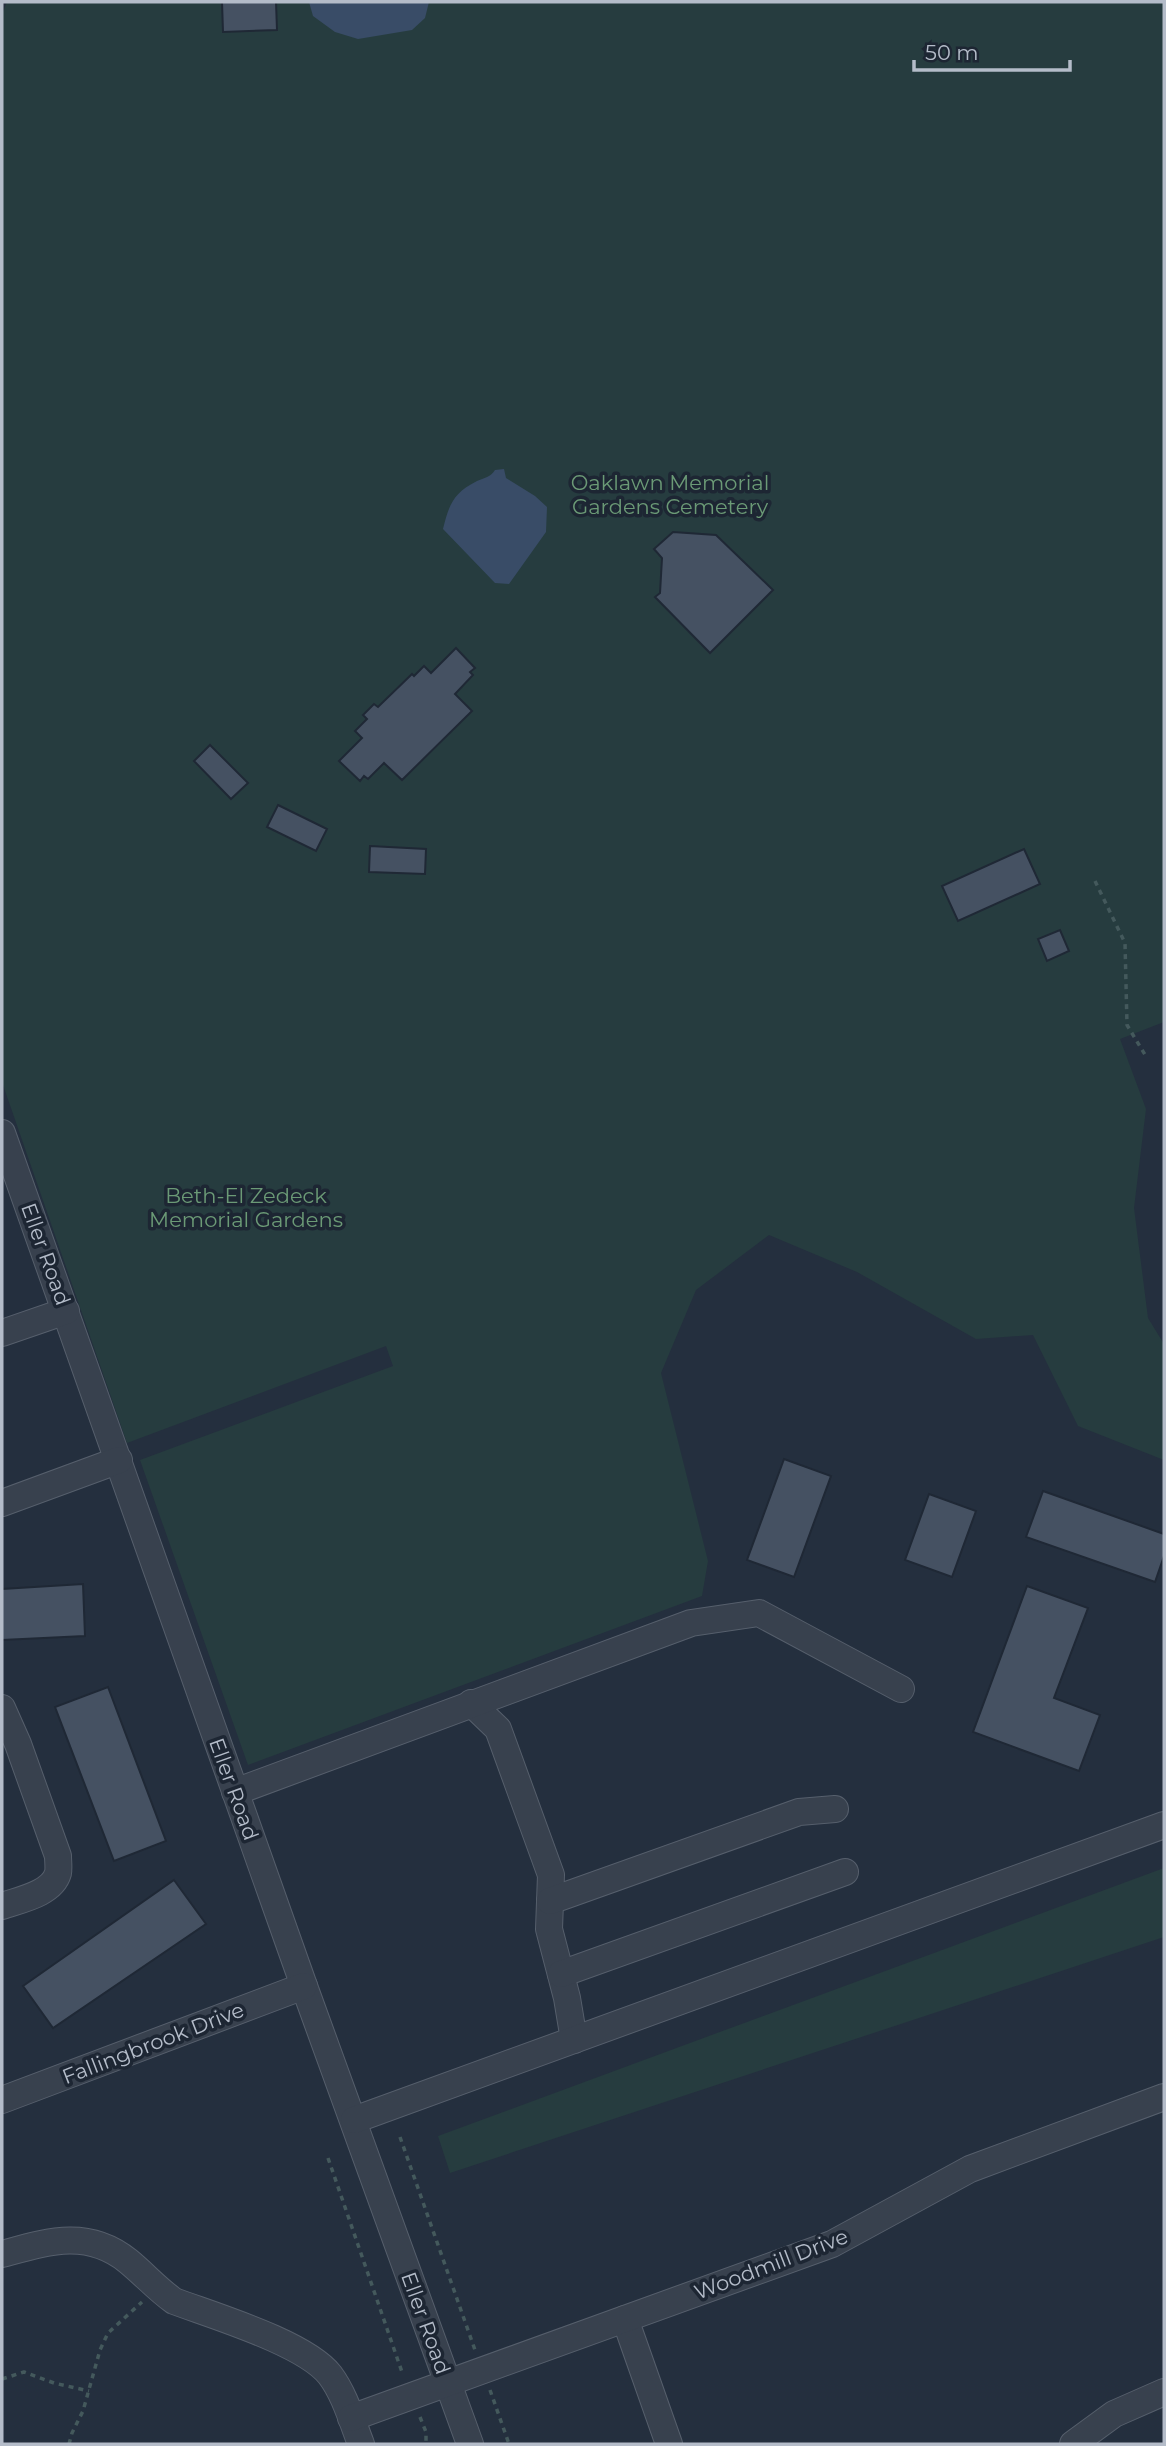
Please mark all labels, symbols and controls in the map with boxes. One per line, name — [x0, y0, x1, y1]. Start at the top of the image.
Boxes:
scale bar — [914, 28, 1070, 72]
text: 50 m — [925, 40, 979, 65]
park label: Oaklawn Memorial Gardens Cemetery — [571, 470, 769, 519]
park label: Beth-El Zedeck Memorial Gardens — [149, 1183, 343, 1232]
street label: Eller Road — [16, 1200, 76, 1308]
street label: Eller Road — [204, 1735, 264, 1843]
street label: Fallingbrook Drive — [59, 1997, 247, 2089]
street label: Woodmill Drive — [691, 2223, 851, 2305]
street label: Eller Road — [396, 2269, 456, 2377]

